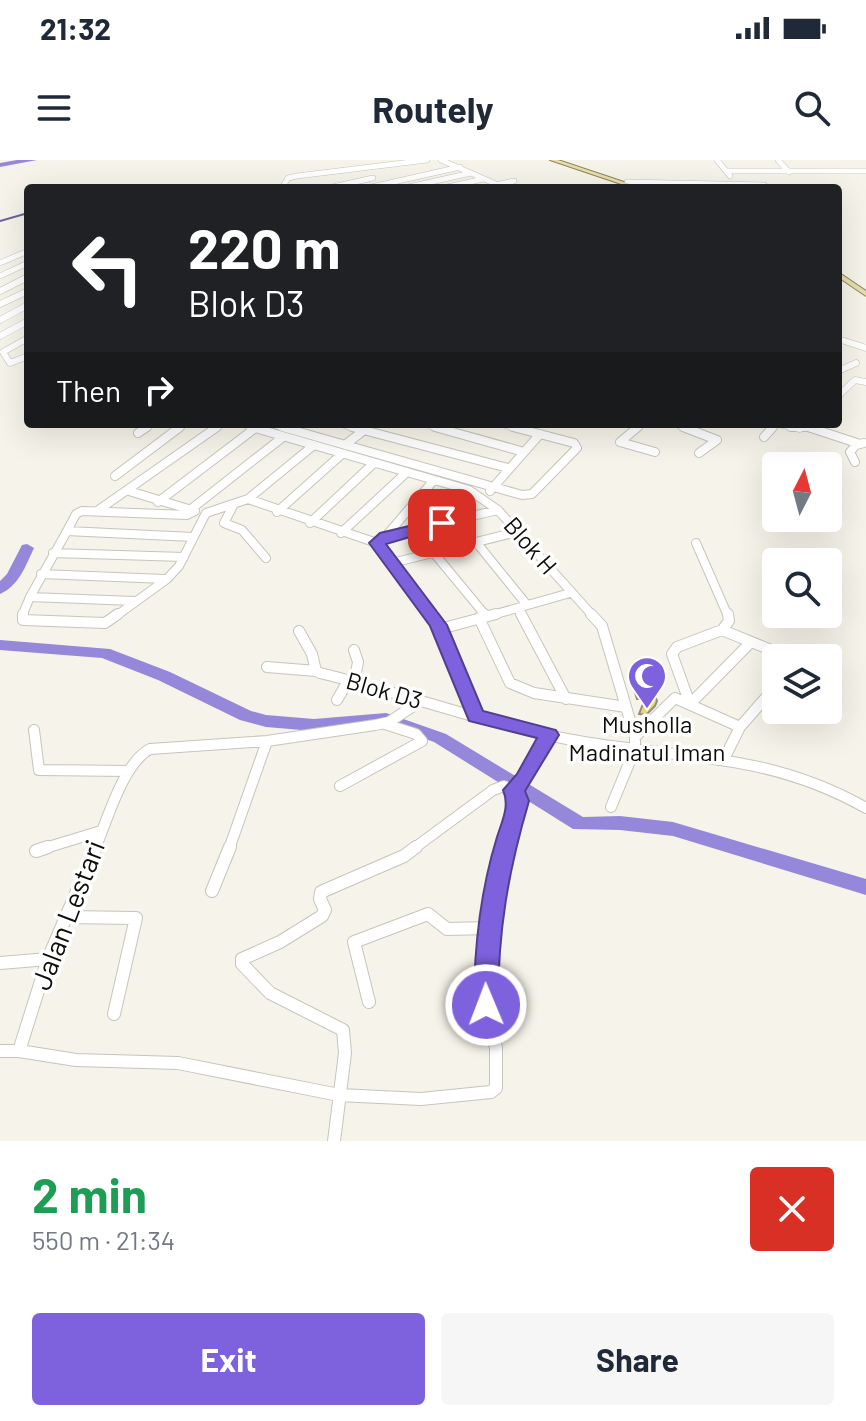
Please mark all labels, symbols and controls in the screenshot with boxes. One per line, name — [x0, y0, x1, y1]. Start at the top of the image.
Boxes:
text: 21:32 — [40, 10, 111, 46]
icon: menu — [32, 86, 76, 130]
icon: search — [790, 86, 834, 130]
text: Routely — [372, 87, 494, 130]
text: 220 m — [188, 213, 341, 280]
icon: left — [56, 216, 160, 320]
text: Blok D3 — [188, 281, 305, 324]
icon: right — [137, 368, 181, 412]
text: Then — [56, 372, 121, 408]
north arrow — [762, 452, 842, 532]
map controls — [762, 452, 842, 724]
pin — [408, 489, 476, 557]
icon: arrive — [420, 501, 464, 545]
street label: Blok H — [498, 511, 564, 579]
button: search — [762, 548, 842, 628]
button: layers — [762, 644, 842, 724]
mosque icon: Musholla Madinatul Iman — [626, 655, 668, 710]
street label: Blok D3 — [343, 665, 426, 714]
place label: Musholla Madinatul Iman — [569, 709, 725, 766]
street label: Jalan Lestari — [23, 835, 111, 994]
position arrow — [444, 963, 528, 1047]
text: 2 min — [32, 1165, 147, 1223]
button: close — [750, 1167, 834, 1251]
text: 550 m · 21:34 — [32, 1224, 175, 1255]
button: Exit — [32, 1313, 425, 1405]
button: Share — [441, 1313, 834, 1405]

